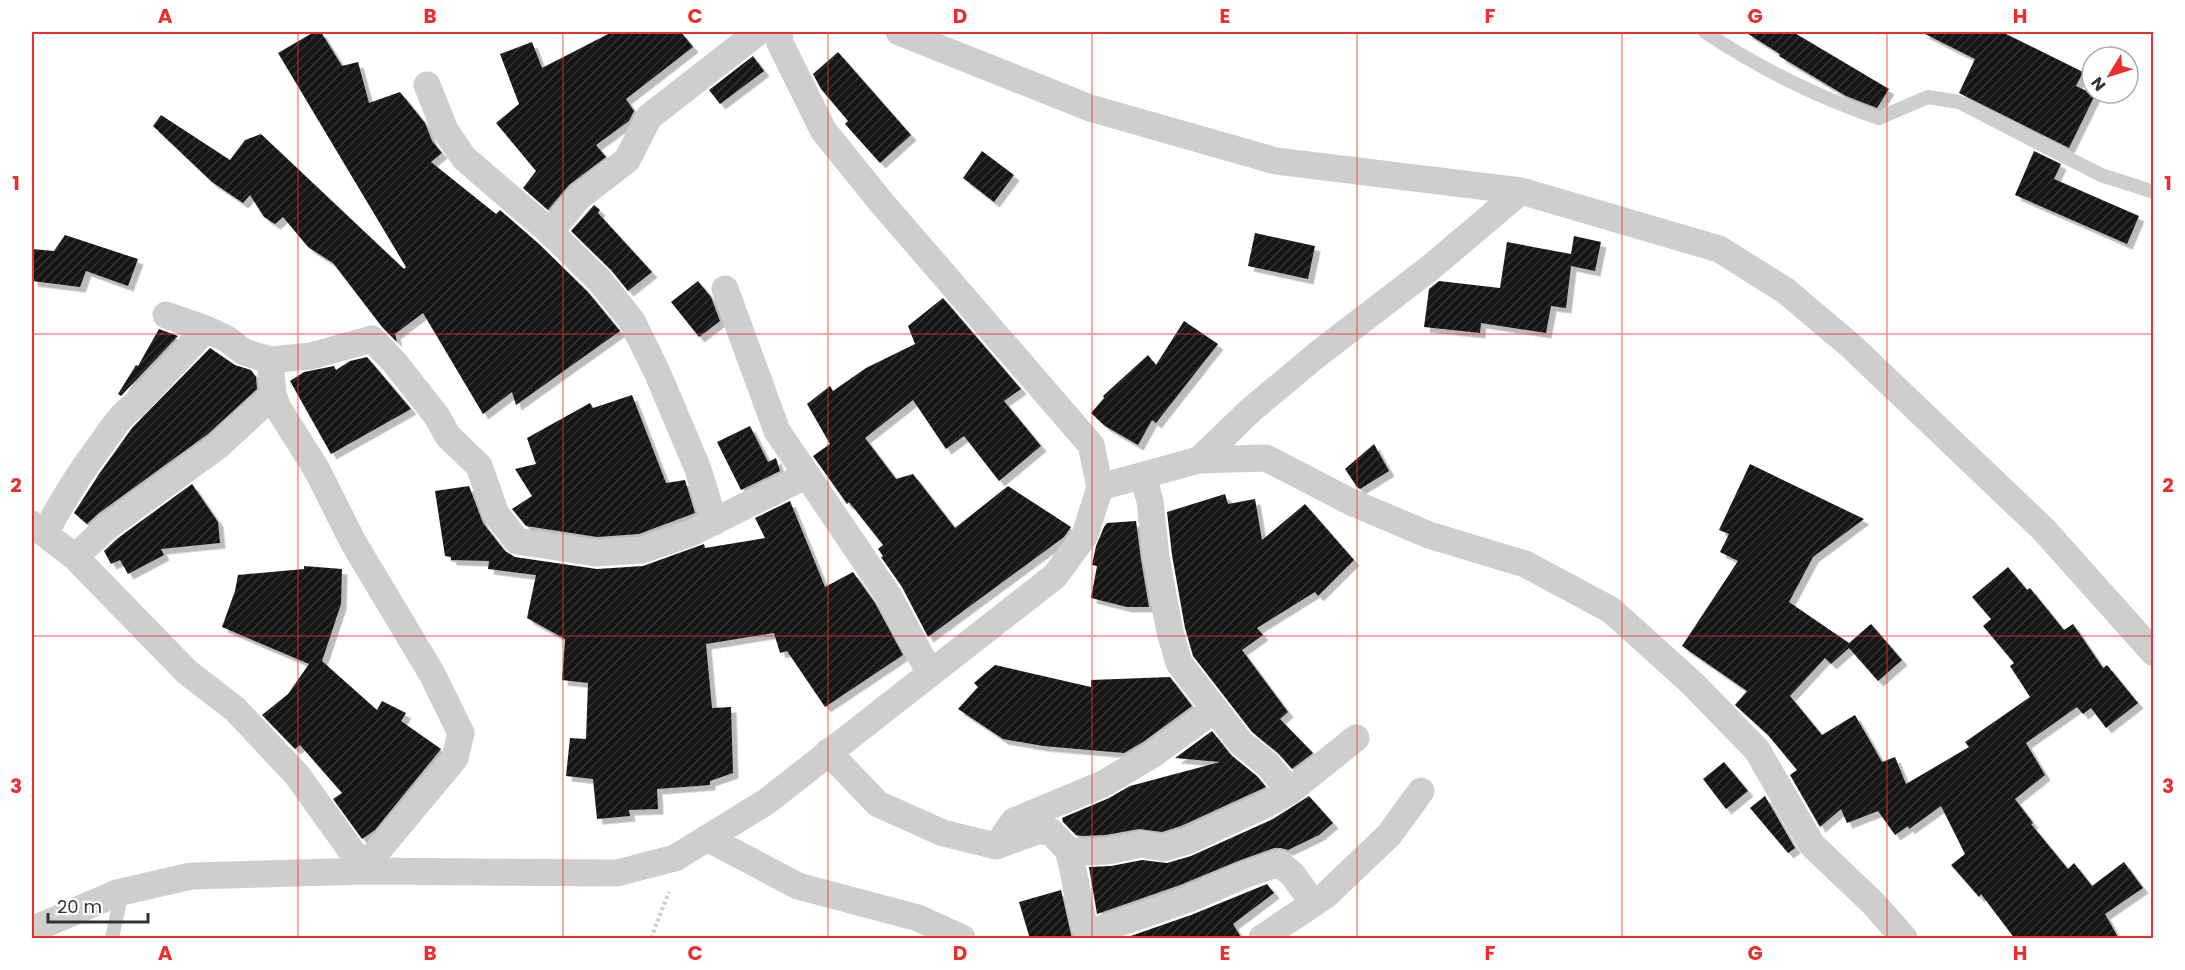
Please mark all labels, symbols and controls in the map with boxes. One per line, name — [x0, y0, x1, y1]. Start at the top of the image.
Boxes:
text: A — [158, 2, 173, 30]
text: B — [423, 2, 437, 30]
text: C — [687, 2, 703, 30]
text: D — [953, 2, 967, 30]
text: E — [1220, 2, 1230, 30]
text: F — [1485, 2, 1496, 30]
text: G — [1747, 2, 1763, 30]
text: H — [2013, 2, 2027, 30]
north arrow — [2080, 45, 2140, 105]
text: N — [2086, 72, 2111, 96]
text: 1 — [12, 169, 20, 197]
text: 1 — [2164, 169, 2172, 197]
text: 2 — [10, 471, 22, 499]
text: 2 — [2162, 471, 2174, 499]
text: 3 — [10, 772, 22, 800]
text: 3 — [2162, 772, 2174, 800]
scale bar — [48, 886, 148, 924]
text: 20 m — [57, 894, 102, 919]
text: A — [158, 939, 173, 967]
text: B — [423, 939, 437, 967]
text: C — [687, 939, 703, 967]
text: D — [953, 939, 967, 967]
text: E — [1220, 939, 1230, 967]
text: F — [1485, 939, 1496, 967]
text: G — [1747, 939, 1763, 967]
text: H — [2013, 939, 2027, 967]

